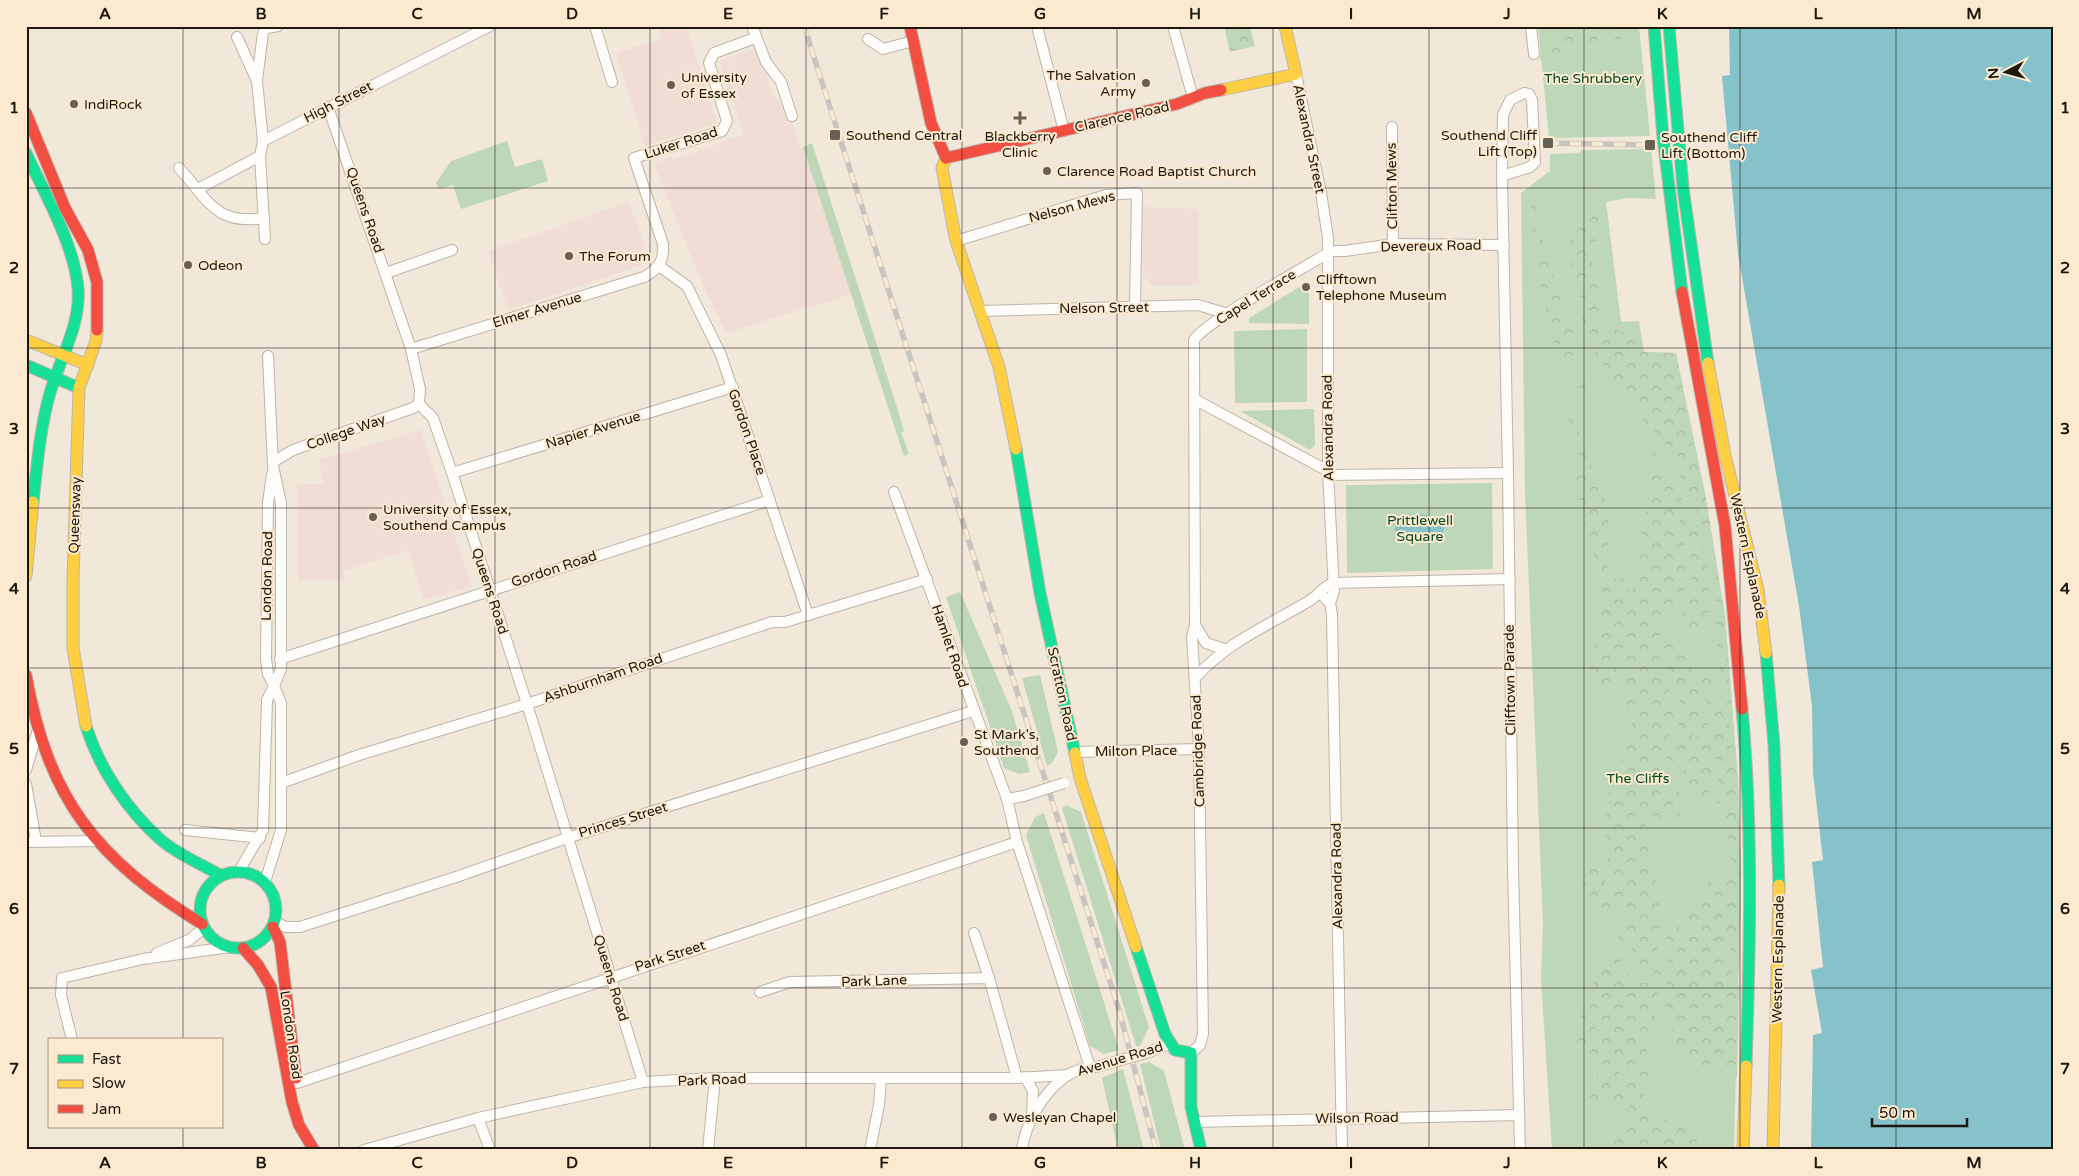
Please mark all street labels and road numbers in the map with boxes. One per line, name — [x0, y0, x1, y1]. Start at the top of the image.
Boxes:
street label: High Street — [301, 77, 376, 127]
street label: Alexandra Street — [1289, 83, 1329, 196]
street label: Clarence Road — [1073, 98, 1171, 136]
street label: Luker Road — [642, 123, 720, 163]
street label: Clifton Mews — [1383, 142, 1401, 230]
street label: Queens Road — [342, 165, 388, 255]
street label: Nelson Mews — [1027, 187, 1117, 227]
street label: Devereux Road — [1380, 237, 1482, 255]
street label: Capel Terrace — [1213, 266, 1299, 328]
street label: Elmer Avenue — [490, 288, 584, 332]
street label: Nelson Street — [1059, 299, 1150, 317]
street label: Alexandra Road — [1319, 375, 1337, 481]
street label: Gordon Place — [724, 387, 770, 477]
street label: Napier Avenue — [543, 407, 643, 453]
street label: College Way — [304, 410, 388, 453]
street label: Queensway — [65, 476, 85, 554]
street label: Western Esplanade — [1726, 492, 1770, 620]
street label: London Road — [258, 531, 276, 621]
street label: Queens Road — [468, 546, 512, 636]
street label: Gordon Road — [509, 547, 599, 591]
street label: Hamlet Road — [928, 602, 972, 690]
street label: Clifftown Parade — [1501, 624, 1519, 736]
street label: Scratton Road — [1044, 645, 1080, 743]
street label: Ashburnham Road — [541, 650, 665, 706]
street label: Cambridge Road — [1188, 694, 1208, 808]
street label: Milton Place — [1095, 742, 1177, 760]
street label: Princes Street — [576, 798, 670, 842]
street label: Alexandra Road — [1328, 823, 1346, 929]
street label: Western Esplanade — [1768, 895, 1788, 1023]
street label: Queens Road — [590, 933, 632, 1023]
street label: Park Street — [632, 936, 708, 975]
street label: Park Lane — [841, 971, 907, 991]
street label: London Road — [276, 989, 306, 1081]
street label: Avenue Road — [1075, 1038, 1165, 1080]
street label: Park Road — [677, 1070, 747, 1090]
street label: Wilson Road — [1315, 1109, 1399, 1127]

